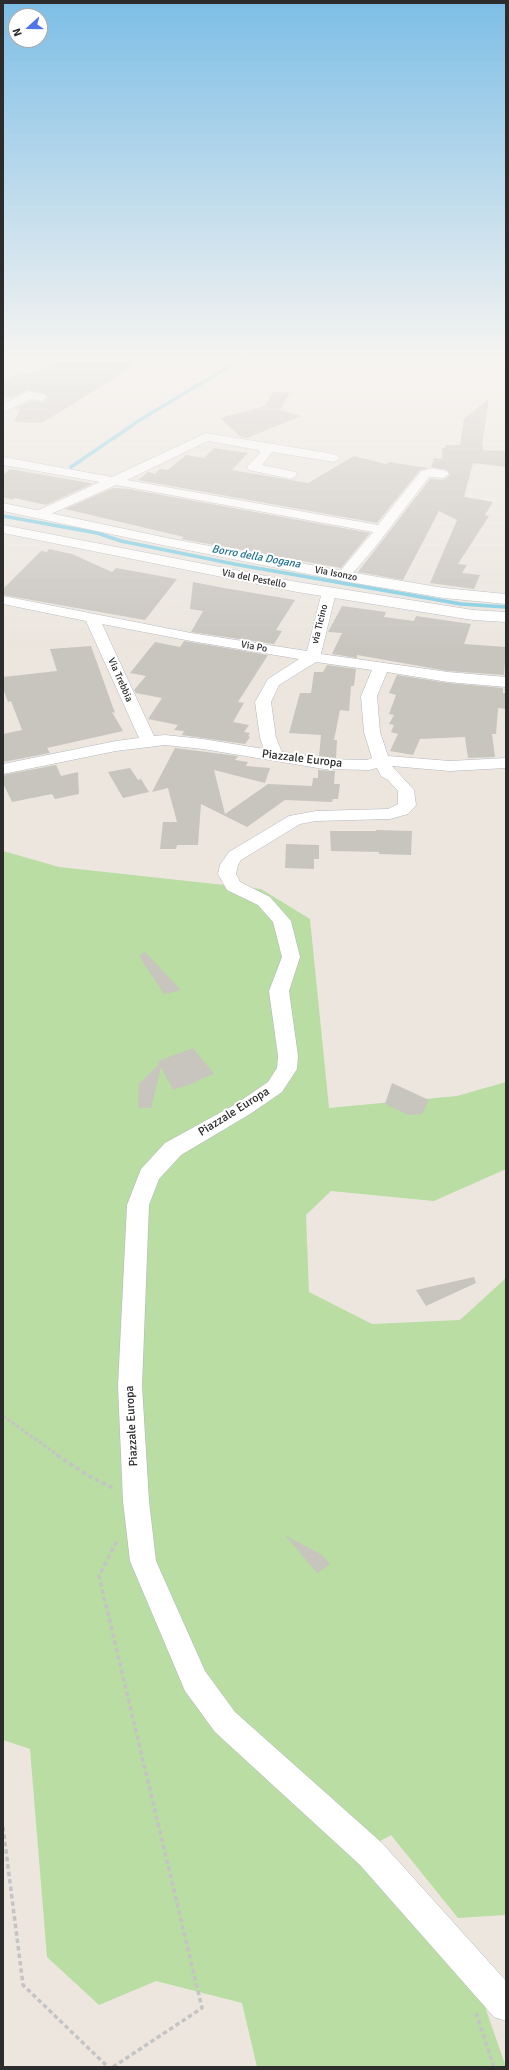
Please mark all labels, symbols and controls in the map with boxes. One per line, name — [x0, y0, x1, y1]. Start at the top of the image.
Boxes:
north arrow — [8, 8, 48, 48]
text: N — [10, 26, 25, 38]
water label: Borro della Dogana — [211, 543, 301, 571]
street label: Via Isonzo — [314, 564, 358, 584]
street label: Via del Pestello — [221, 567, 287, 591]
street label: via Ticino — [309, 603, 331, 645]
street label: Via Po — [240, 639, 268, 655]
street label: Via Trebbia — [105, 656, 135, 704]
street label: Piazzale Europa — [261, 747, 343, 771]
street label: Piazzale Europa — [196, 1084, 272, 1140]
street label: Piazzale Europa — [123, 1385, 141, 1467]

